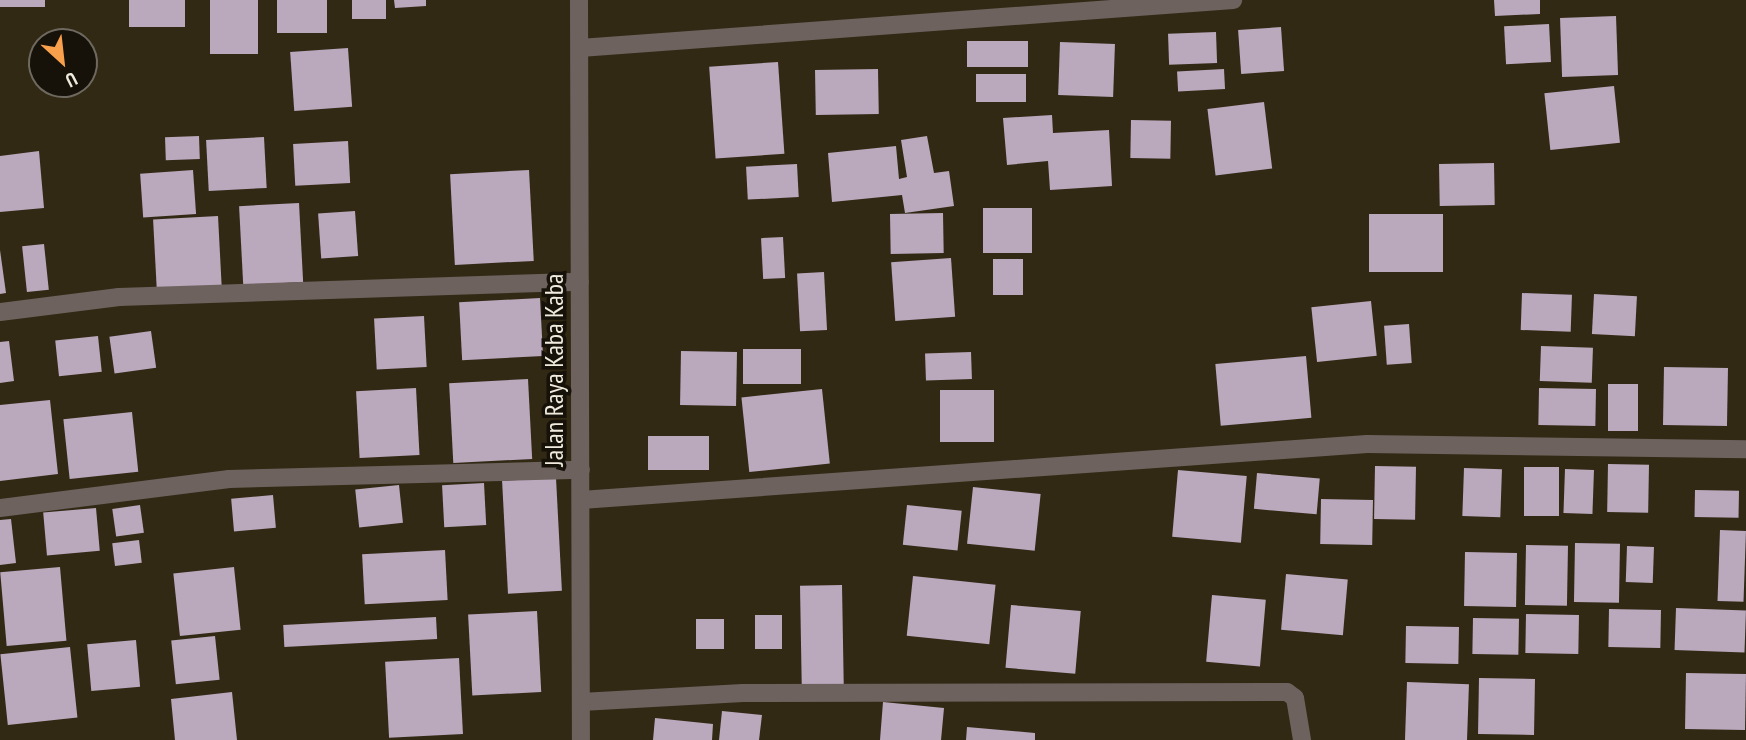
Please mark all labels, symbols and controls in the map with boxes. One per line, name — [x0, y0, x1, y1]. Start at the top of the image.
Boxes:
north arrow — [28, 28, 98, 98]
text: U — [62, 67, 81, 93]
street label: Jalan Raya Kaba Kaba — [538, 274, 570, 466]

